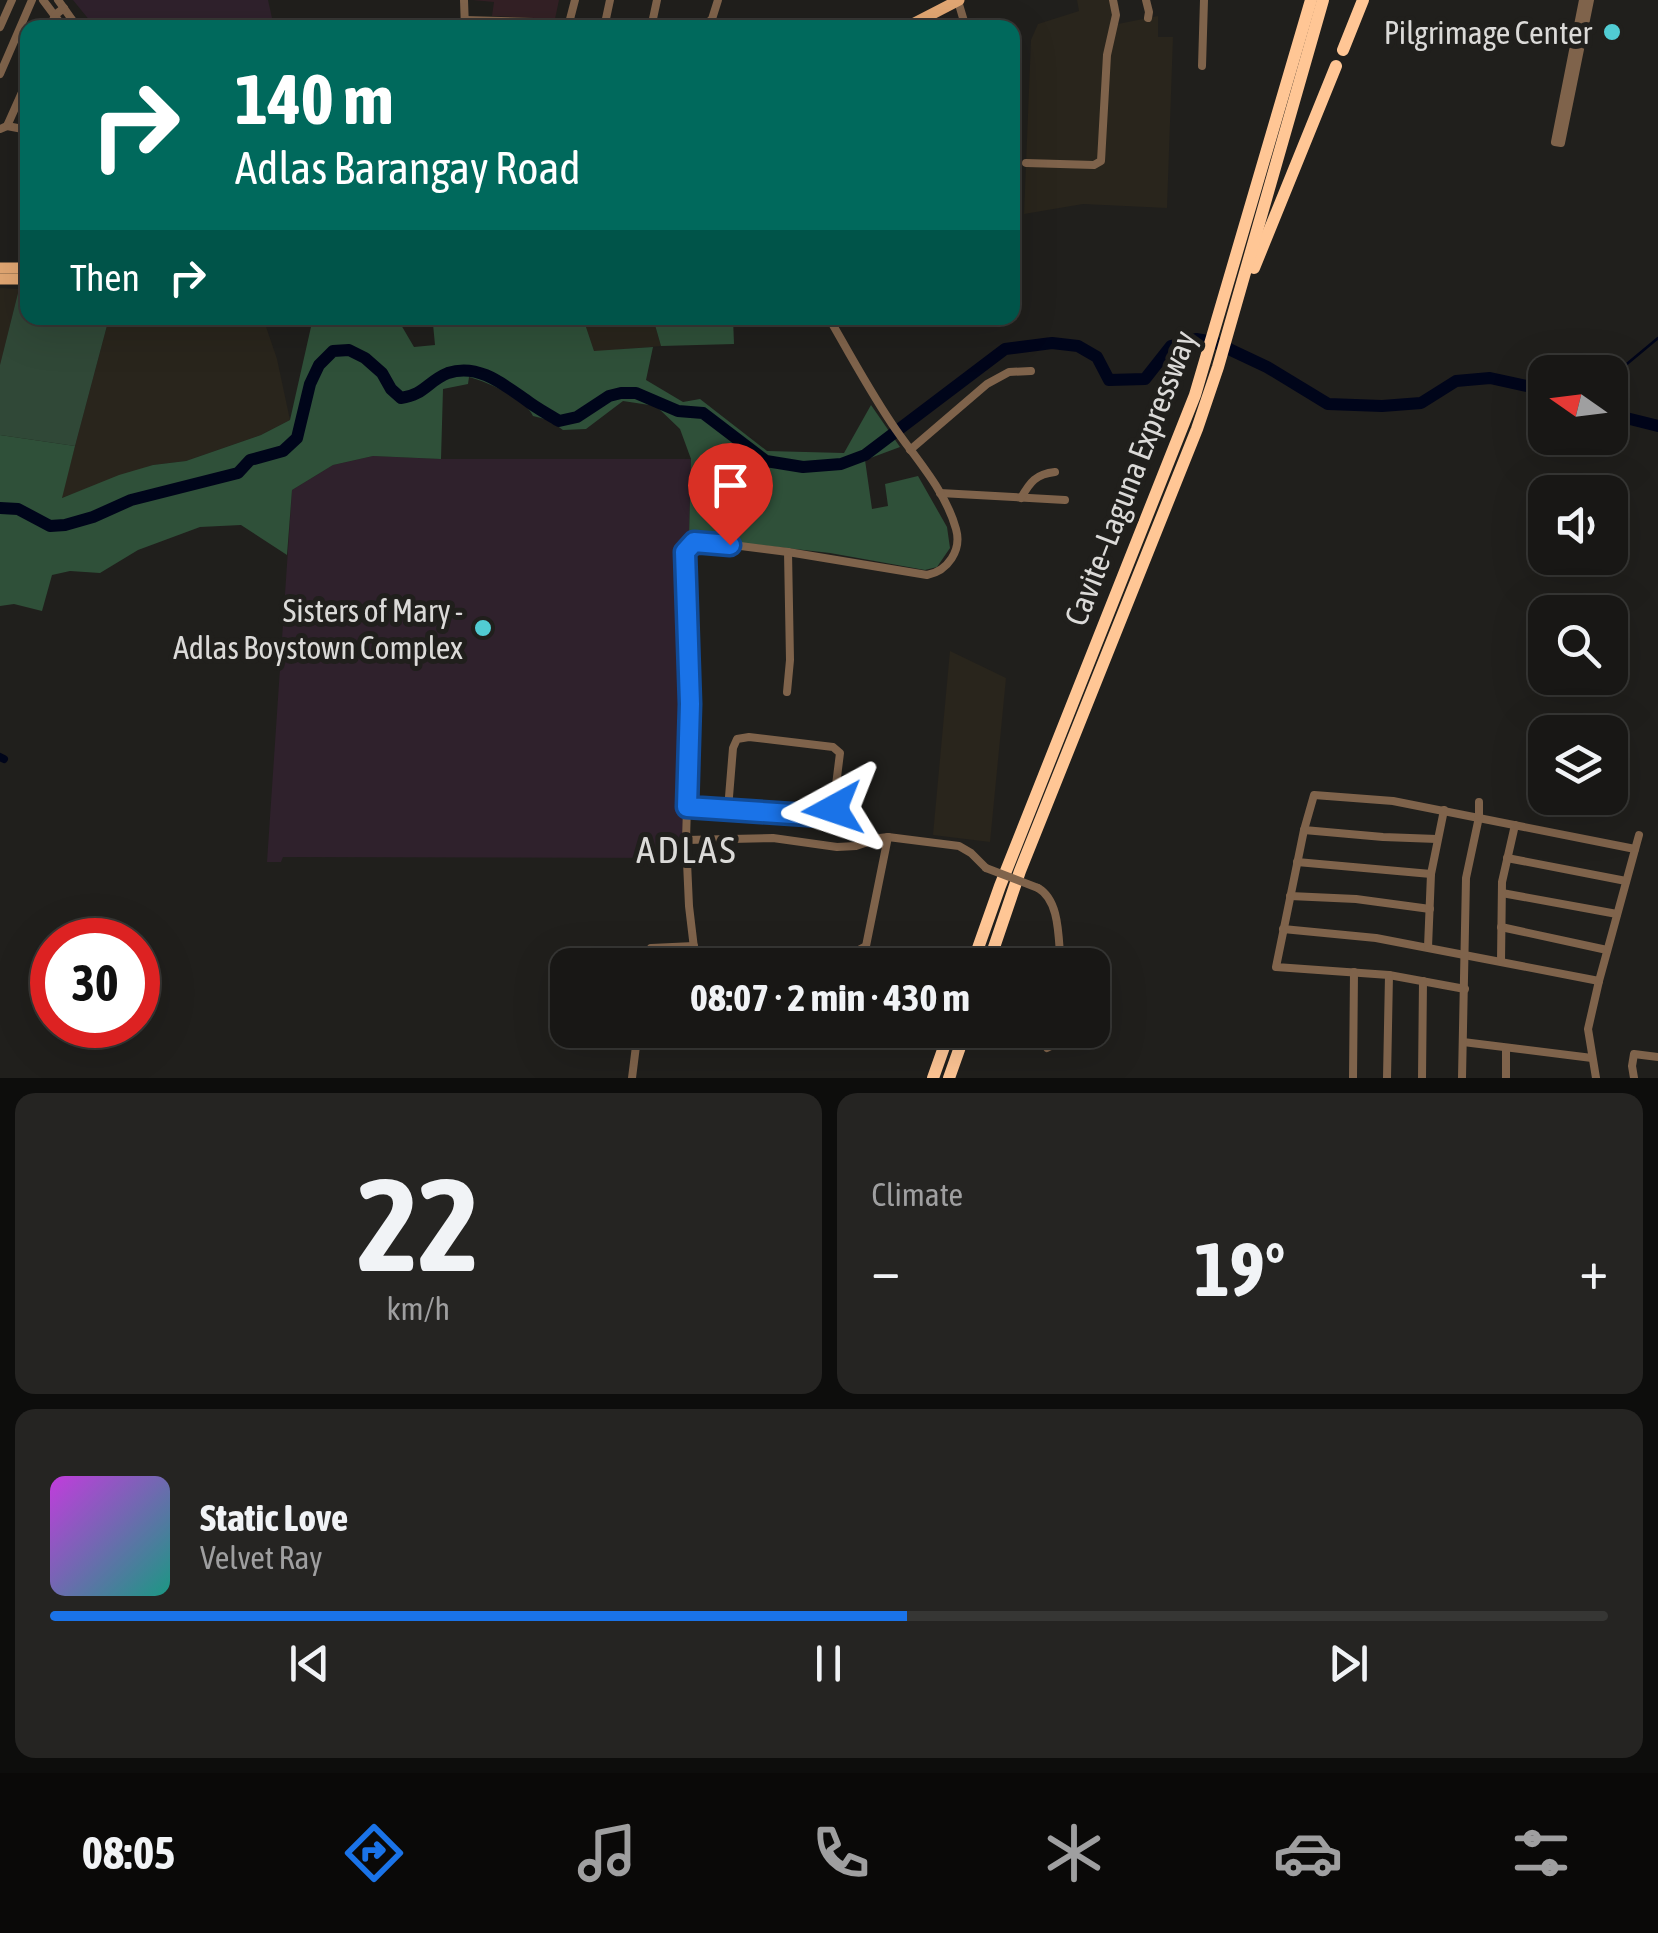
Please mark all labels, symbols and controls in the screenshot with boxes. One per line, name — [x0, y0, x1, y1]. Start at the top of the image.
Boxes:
place label: Pilgrimage Center — [1384, 14, 1593, 51]
marker: Pilgrimage Center — [1601, 21, 1623, 43]
text: 140 m — [235, 59, 394, 139]
icon: right — [70, 60, 200, 190]
text: Adlas Barangay Road — [235, 142, 581, 194]
icon: right — [160, 250, 215, 305]
text: Then — [70, 256, 140, 299]
street label: Cavite–Laguna Expressway — [1057, 326, 1203, 630]
north arrow — [1528, 355, 1628, 455]
map controls — [1528, 355, 1628, 815]
pin — [688, 443, 773, 546]
icon: arrive — [703, 458, 758, 513]
button: sound — [1528, 475, 1628, 575]
place label: Sisters of Mary - Adlas Boystown Complex — [173, 592, 463, 666]
button: search — [1528, 595, 1628, 695]
marker: Sisters of Mary - Adlas Boystown Complex — [472, 617, 494, 639]
button: layers — [1528, 715, 1628, 815]
position arrow — [781, 757, 885, 861]
district label: ADLAS — [636, 828, 738, 871]
speed limit sign: 30 — [30, 918, 160, 1048]
text: 08:07 · 2 min · 430 m — [690, 976, 970, 1019]
text: 22 — [357, 1150, 479, 1299]
text: Climate — [872, 1176, 963, 1213]
text: 19° — [1194, 1226, 1285, 1312]
text: − — [872, 1238, 900, 1301]
text: + — [1579, 1238, 1608, 1301]
text: km/h — [387, 1290, 450, 1327]
text: Static Love — [200, 1496, 348, 1539]
text: Velvet Ray — [200, 1539, 322, 1576]
icon: previous — [282, 1636, 337, 1691]
icon: pause — [801, 1636, 856, 1691]
icon: next — [1321, 1636, 1376, 1691]
icon: directions — [339, 1818, 409, 1888]
icon: music — [572, 1818, 642, 1888]
icon: phone — [806, 1818, 876, 1888]
icon: climate — [1039, 1818, 1109, 1888]
icon: car — [1273, 1818, 1343, 1888]
icon: filters — [1506, 1818, 1576, 1888]
text: 08:05 — [82, 1827, 175, 1879]

